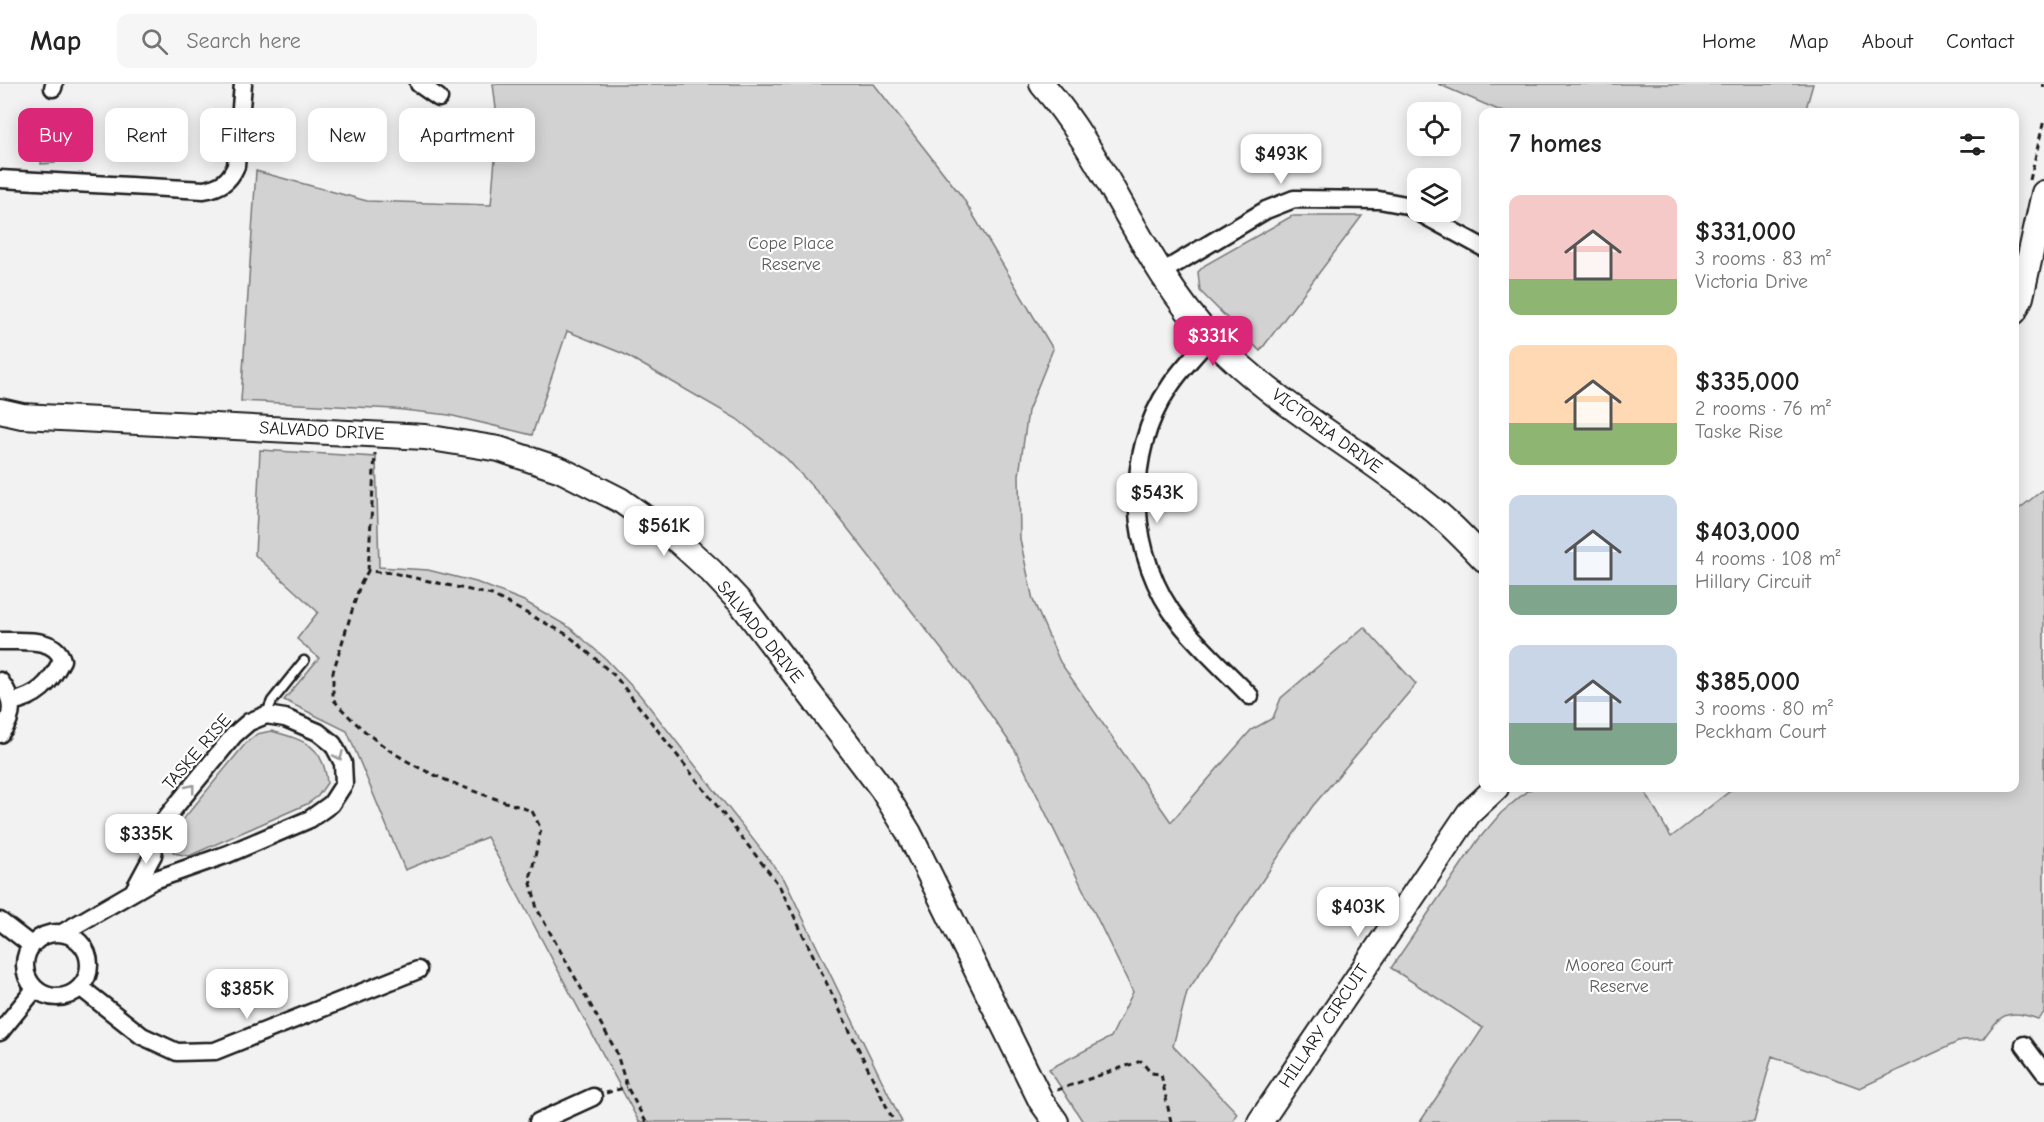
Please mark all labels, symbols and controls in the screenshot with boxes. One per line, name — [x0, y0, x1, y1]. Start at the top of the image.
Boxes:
search box — [117, 14, 537, 68]
text: Map — [30, 25, 81, 57]
icon: search — [138, 25, 171, 58]
text: Search here — [186, 28, 301, 54]
text: Home — [1702, 29, 1756, 53]
text: Map — [1789, 29, 1829, 53]
text: About — [1862, 29, 1913, 53]
text: Contact — [1946, 29, 2014, 53]
map controls — [1407, 102, 1461, 222]
button: locate — [1407, 102, 1461, 156]
chip: Buy — [18, 108, 93, 162]
chip: Rent — [105, 108, 188, 162]
chip: Filters — [200, 108, 296, 162]
chip: New — [308, 108, 387, 162]
chip: Apartment — [399, 108, 535, 162]
icon: filters — [1956, 128, 1989, 161]
text: 7 homes — [1509, 129, 1602, 159]
pin: $493K — [1239, 134, 1323, 185]
text: $493K — [1255, 142, 1308, 165]
button: layers — [1407, 168, 1461, 222]
text: $331,000 — [1695, 217, 1796, 247]
icon: home — [1557, 219, 1629, 291]
park label: Cope Place Reserve — [748, 233, 834, 275]
text: 3 rooms · 83 m² — [1695, 247, 1831, 270]
text: Victoria Drive — [1695, 270, 1808, 293]
pin: $331K — [1171, 316, 1255, 367]
text: $331K — [1188, 324, 1238, 347]
text: $335,000 — [1695, 367, 1800, 397]
icon: home — [1557, 369, 1629, 441]
street label: VICTORIA DRIVE — [1268, 384, 1386, 478]
text: 2 rooms · 76 m² — [1695, 397, 1831, 420]
street label: SALVADO DRIVE — [259, 417, 385, 445]
text: Taske Rise — [1695, 420, 1783, 443]
pin: $543K — [1115, 473, 1199, 524]
text: $543K — [1130, 481, 1184, 504]
pin: $561K — [622, 506, 706, 557]
text: $561K — [638, 514, 690, 537]
text: $403,000 — [1695, 517, 1800, 547]
icon: home — [1557, 519, 1629, 591]
text: 4 rooms · 108 m² — [1695, 547, 1840, 570]
text: Hillary Circuit — [1695, 570, 1811, 593]
street label: SALVADO DRIVE — [712, 577, 808, 688]
text: $385,000 — [1695, 667, 1800, 697]
icon: home — [1557, 669, 1629, 741]
text: 3 rooms · 80 m² — [1695, 697, 1833, 720]
street label: TASKE RISE — [158, 710, 236, 794]
text: Peckham Court — [1695, 720, 1826, 743]
one-way arrow — [331, 750, 343, 761]
one-way arrow — [183, 784, 194, 795]
pin: $335K — [104, 814, 188, 865]
text: $335K — [119, 822, 173, 845]
pin: $403K — [1316, 887, 1400, 938]
text: $403K — [1331, 895, 1385, 918]
park label: Moorea Court Reserve — [1565, 955, 1674, 997]
street label: HILLARY CIRCUIT — [1275, 960, 1374, 1092]
pin: $385K — [205, 969, 289, 1020]
text: $385K — [220, 977, 274, 1000]

